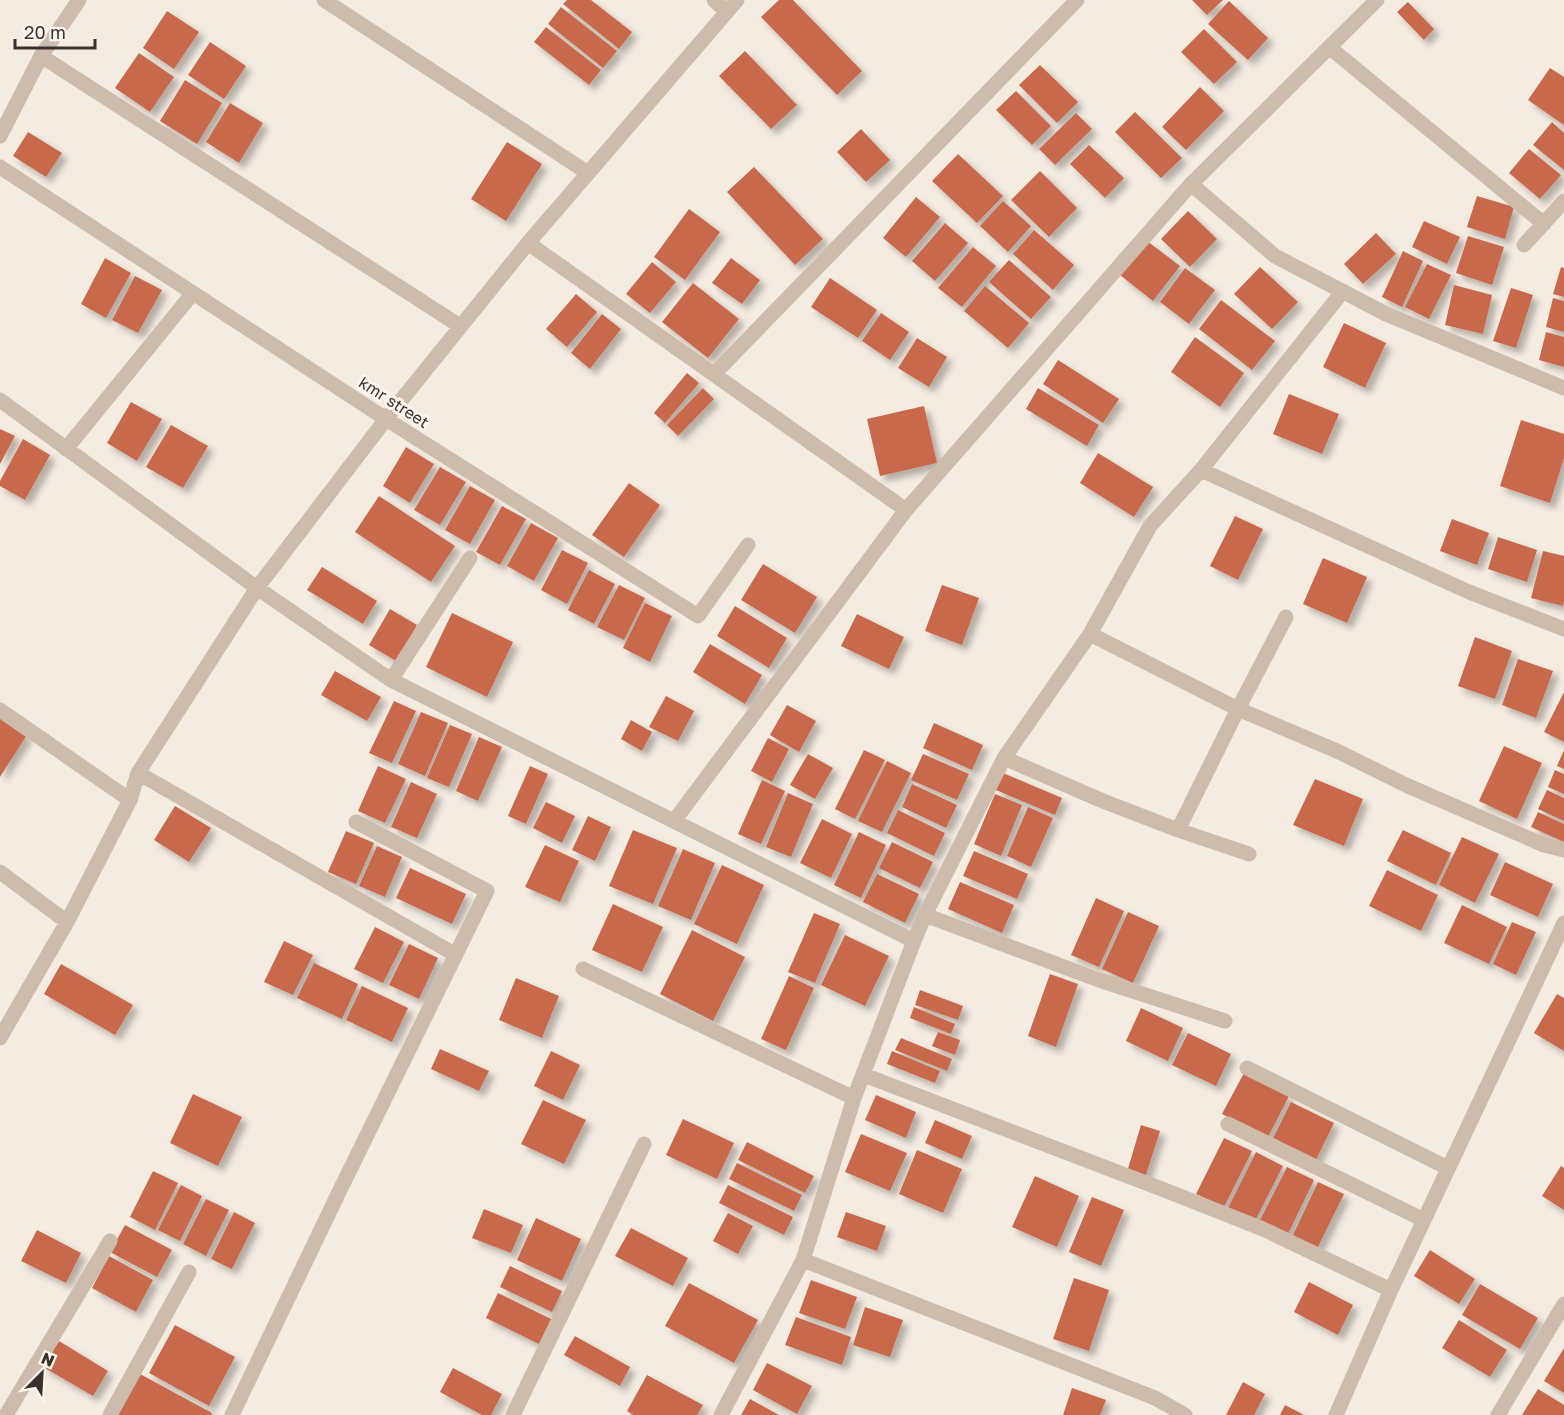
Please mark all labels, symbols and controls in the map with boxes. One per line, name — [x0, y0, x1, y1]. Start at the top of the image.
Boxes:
scale bar — [15, 12, 94, 50]
text: 20 m — [24, 21, 66, 43]
street label: kmr street — [355, 372, 433, 432]
north arrow — [12, 1343, 72, 1403]
text: N — [38, 1348, 58, 1371]

